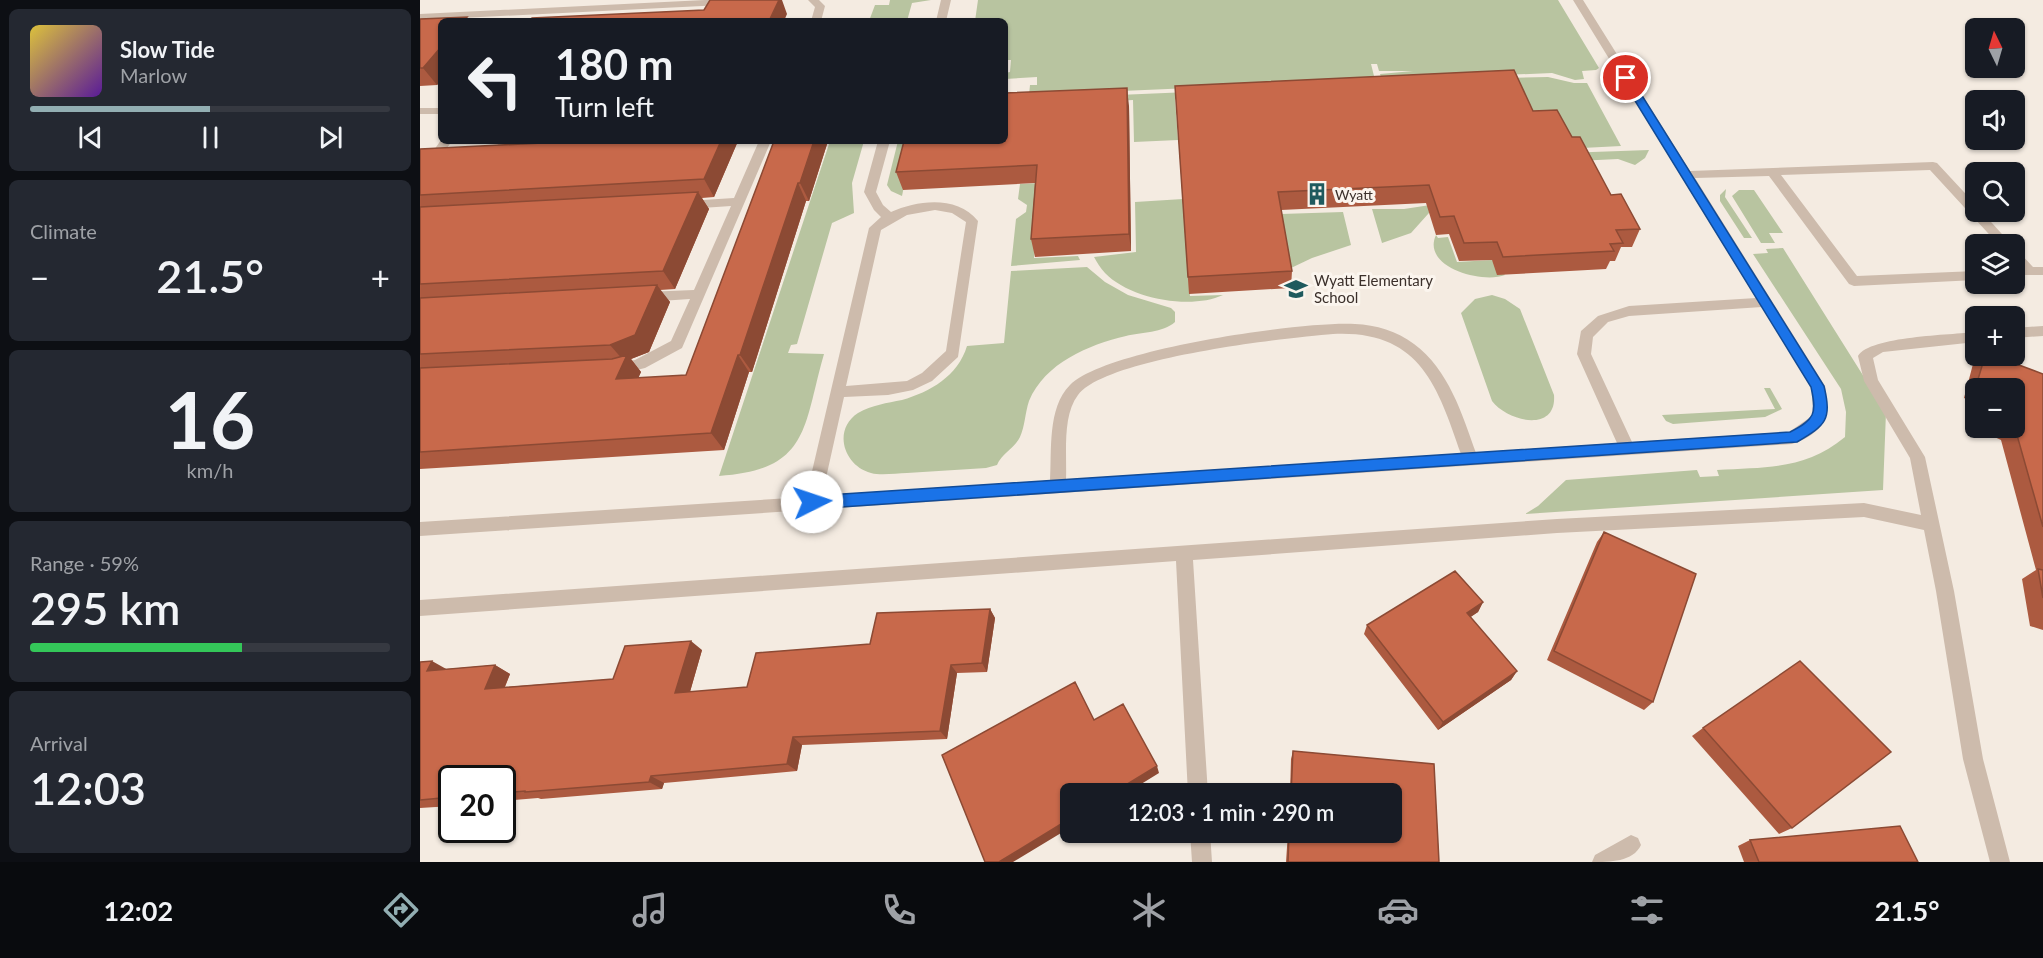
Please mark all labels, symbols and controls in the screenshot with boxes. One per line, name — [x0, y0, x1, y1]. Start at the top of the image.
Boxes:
north arrow — [1965, 18, 2025, 78]
map controls — [1965, 18, 2025, 438]
text: Slow Tide — [120, 36, 215, 63]
text: 180 m — [555, 39, 673, 89]
icon: left — [456, 42, 534, 120]
pin — [1600, 52, 1651, 103]
icon: arrive — [1609, 61, 1642, 94]
text: Marlow — [120, 63, 187, 87]
text: Turn left — [555, 90, 654, 123]
button: sound — [1965, 90, 2025, 150]
icon: previous — [74, 121, 107, 154]
icon: pause — [194, 121, 227, 154]
icon: next — [314, 121, 347, 154]
button: search — [1965, 162, 2025, 222]
building icon: Wyatt — [1304, 181, 1330, 207]
place label: Wyatt — [1335, 186, 1373, 203]
text: Climate — [30, 219, 97, 243]
button: layers — [1965, 234, 2025, 294]
text: 21.5° — [156, 249, 264, 303]
text: − — [30, 257, 49, 297]
text: + — [371, 257, 390, 297]
place label: Wyatt Elementary School — [1314, 271, 1433, 306]
school or university icon: Wyatt Elementary School — [1283, 276, 1309, 302]
button: + — [1965, 306, 2025, 366]
text: 16 — [165, 372, 255, 466]
button: − — [1965, 378, 2025, 438]
text: km/h — [187, 458, 233, 482]
position arrow — [780, 470, 844, 534]
text: Range · 59% — [30, 551, 139, 575]
text: 295 km — [30, 581, 180, 635]
text: Arrival — [30, 731, 88, 755]
text: 12:03 — [30, 761, 146, 815]
speed limit sign: 20 — [438, 765, 516, 843]
text: 12:03 · 1 min · 290 m — [1128, 799, 1334, 826]
icon: directions — [380, 889, 422, 931]
icon: music — [629, 889, 671, 931]
icon: phone — [878, 889, 920, 931]
icon: climate — [1128, 889, 1170, 931]
icon: car — [1377, 889, 1419, 931]
icon: filters — [1626, 889, 1668, 931]
text: 12:02 — [104, 894, 173, 927]
text: 21.5° — [1875, 894, 1939, 927]

